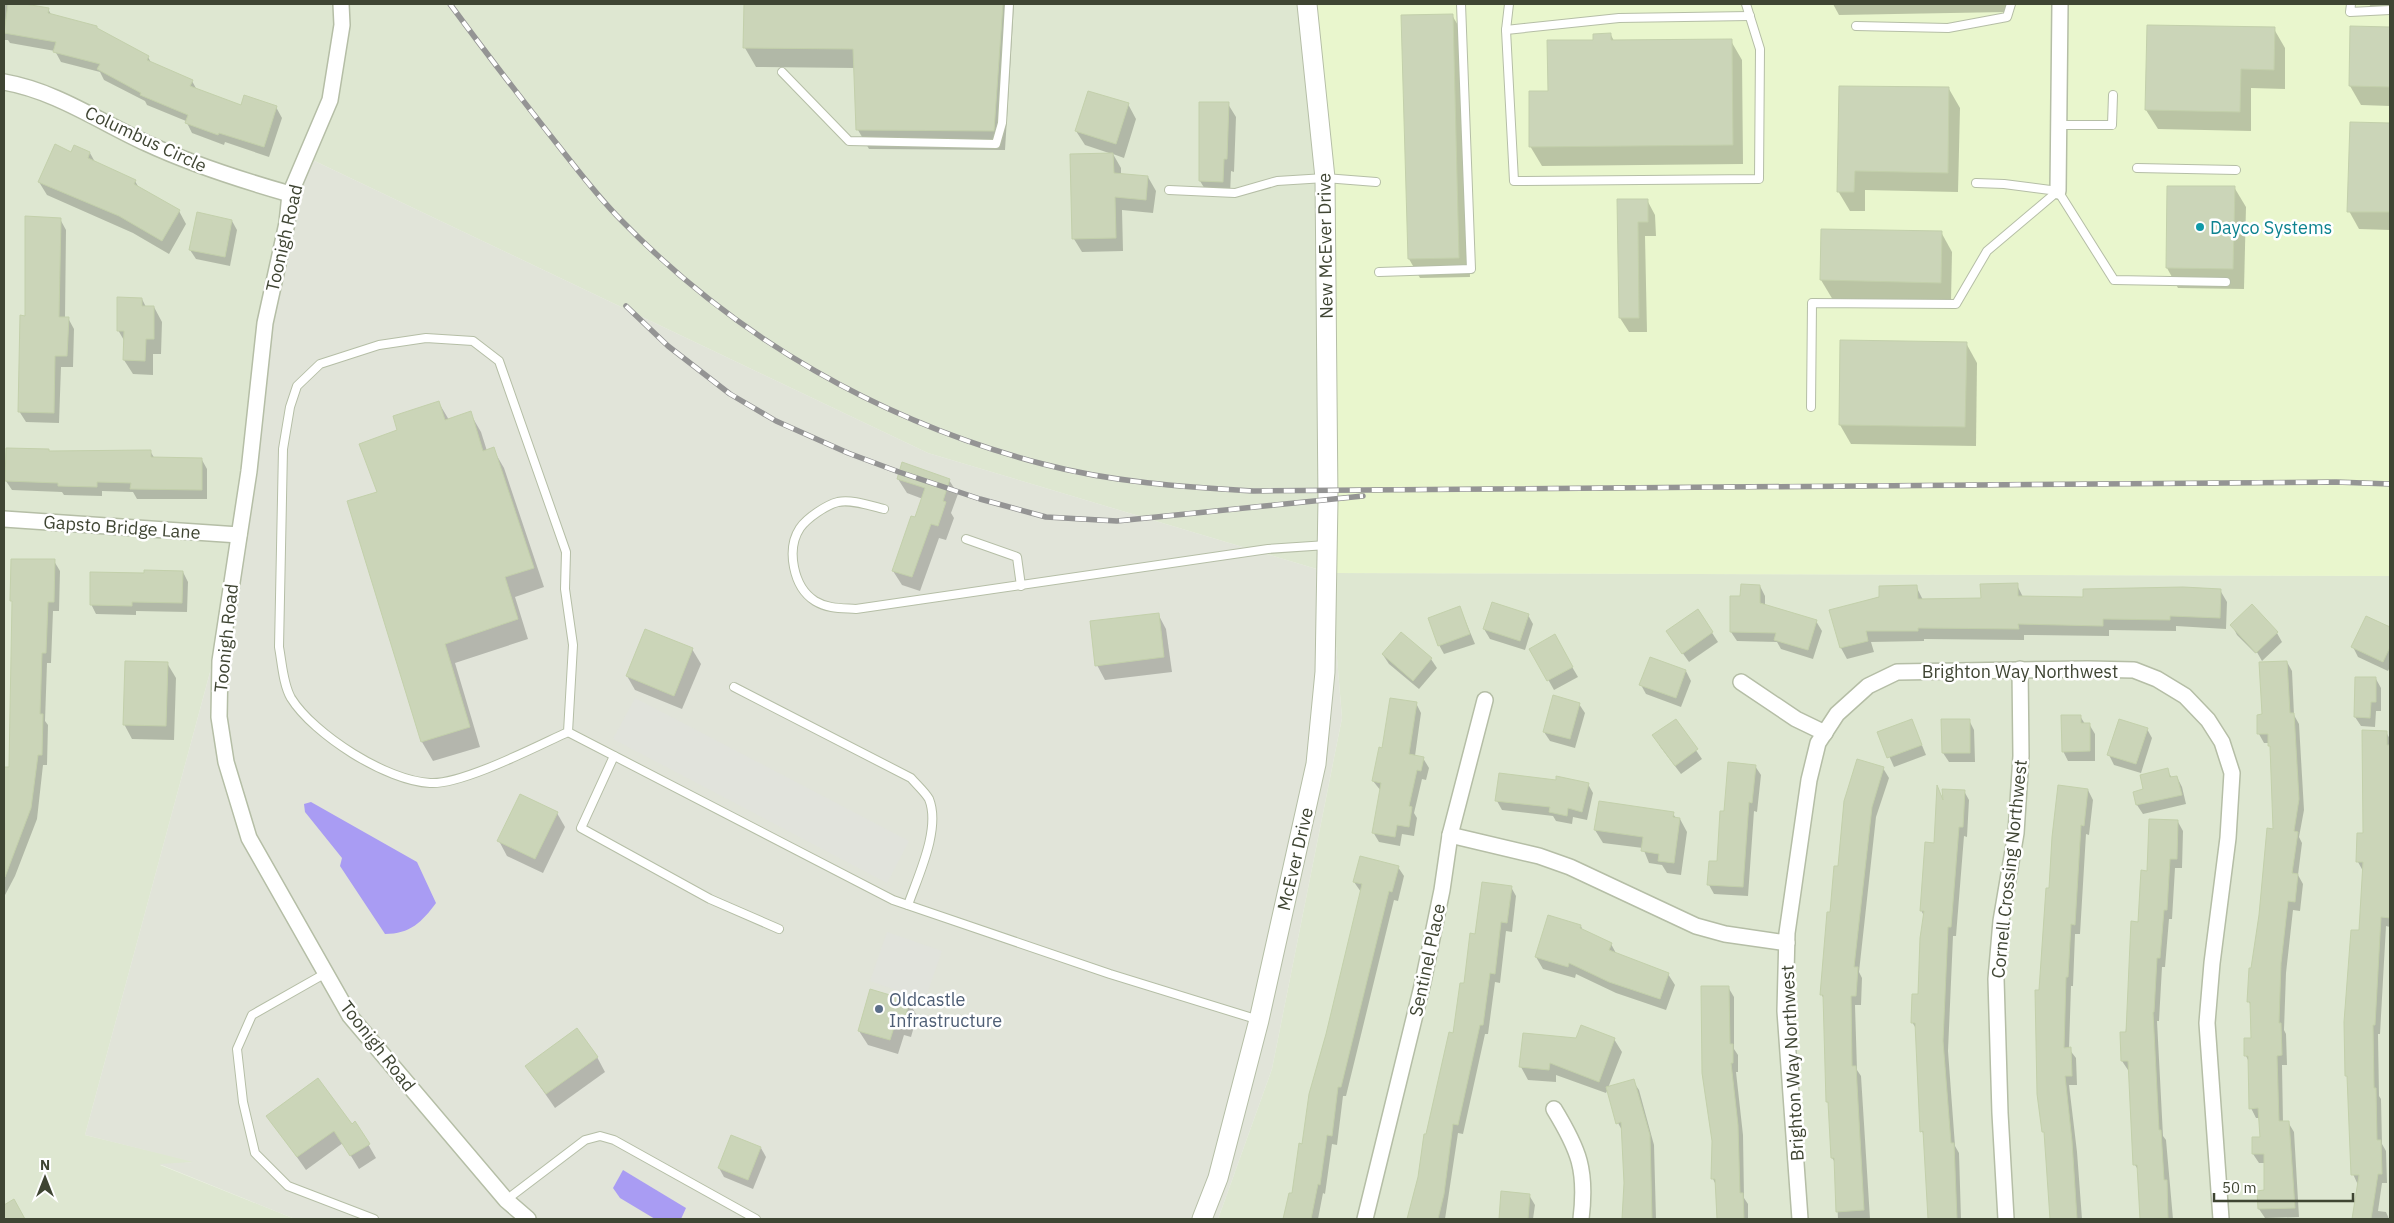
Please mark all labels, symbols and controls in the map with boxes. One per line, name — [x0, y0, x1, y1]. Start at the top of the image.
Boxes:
street label: Columbus Circle — [81, 101, 211, 177]
street label: New McEver Drive — [1312, 173, 1338, 319]
street label: Toonigh Road — [260, 182, 308, 294]
place label: Dayco Systems — [2210, 216, 2332, 239]
marker: Dayco Systems — [2194, 221, 2206, 233]
street label: Gapsto Bridge Lane — [43, 510, 201, 544]
street label: Toonigh Road — [209, 582, 243, 694]
street label: Brighton Way Northwest — [1922, 660, 2118, 683]
street label: Cornell Crossing Northwest — [1986, 758, 2032, 980]
street label: McEver Drive — [1272, 805, 1318, 913]
street label: Sentinel Place — [1404, 901, 1450, 1019]
street label: Brighton Way Northwest — [1775, 964, 1809, 1162]
place label: Oldcastle Infrastructure — [889, 988, 1002, 1032]
street label: Toonigh Road — [335, 996, 421, 1096]
marker: Oldcastle Infrastructure — [873, 1003, 885, 1015]
north arrow — [20, 1153, 70, 1203]
text: N — [40, 1156, 50, 1174]
scale bar — [2214, 1170, 2353, 1202]
text: 50 m — [2222, 1178, 2257, 1197]

